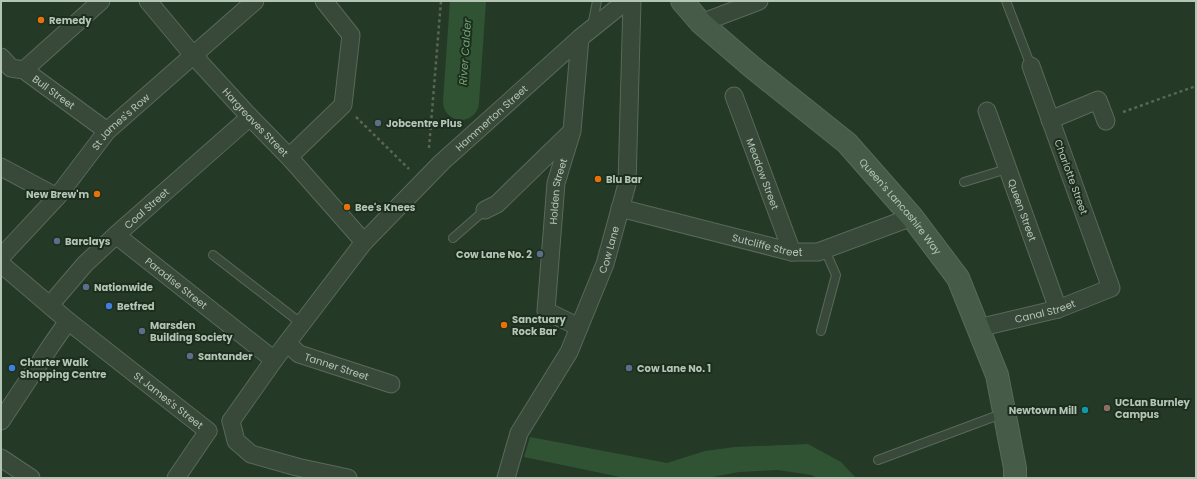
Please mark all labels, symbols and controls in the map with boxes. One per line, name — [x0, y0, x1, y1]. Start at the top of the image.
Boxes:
place label: Remedy — [49, 13, 92, 28]
marker: Remedy — [36, 15, 46, 25]
water label: River Calder — [455, 17, 475, 86]
street label: Bull Street — [29, 71, 78, 113]
street label: Hammerton Street — [452, 81, 531, 154]
street label: Hargreaves Street — [219, 84, 292, 160]
street label: St James's Row — [88, 89, 153, 153]
place label: Jobcentre Plus — [386, 116, 462, 131]
marker: Jobcentre Plus — [373, 118, 383, 128]
street label: Meadow Street — [743, 136, 783, 212]
street label: Charlotte Street — [1050, 137, 1092, 217]
street label: Queen's Lancashire Way — [856, 155, 946, 258]
street label: Holden Street — [545, 156, 571, 225]
place label: Blu Bar — [606, 172, 643, 187]
marker: Blu Bar — [593, 174, 603, 184]
street label: Queen Street — [1004, 177, 1041, 243]
street label: Coal Street — [121, 184, 172, 232]
place label: New Brew'm — [26, 187, 89, 202]
marker: New Brew'm — [92, 189, 102, 199]
place label: Bee's Knees — [355, 200, 416, 215]
marker: Bee's Knees — [342, 202, 352, 212]
street label: Cow Lane — [594, 224, 623, 276]
street label: Sutcliffe Street — [731, 230, 803, 260]
place label: Barclays — [65, 234, 111, 249]
marker: Barclays — [52, 236, 62, 246]
place label: Cow Lane No. 2 — [456, 247, 532, 262]
marker: Cow Lane No. 2 — [535, 249, 545, 259]
street label: Paradise Street — [142, 253, 211, 312]
place label: Nationwide — [94, 280, 153, 295]
marker: Nationwide — [81, 282, 91, 292]
street label: Canal Street — [1013, 295, 1078, 327]
place label: Betfred — [117, 299, 155, 314]
marker: Betfred — [104, 301, 114, 311]
place label: Sanctuary Rock Bar — [512, 312, 567, 339]
place label: Marsden Building Society — [150, 318, 233, 345]
marker: Sanctuary Rock Bar — [499, 320, 509, 330]
marker: Marsden Building Society — [137, 326, 147, 336]
place label: Santander — [198, 349, 253, 364]
street label: Tanner Street — [303, 349, 371, 384]
marker: Santander — [185, 351, 195, 361]
place label: Charter Walk Shopping Centre — [20, 355, 106, 382]
place label: Cow Lane No. 1 — [637, 361, 711, 376]
marker: Charter Walk Shopping Centre — [7, 363, 17, 373]
marker: Cow Lane No. 1 — [624, 363, 634, 373]
street label: St James's Street — [131, 368, 207, 432]
place label: UCLan Burnley Campus — [1115, 395, 1191, 422]
place label: Newtown Mill — [1009, 403, 1077, 418]
marker: UCLan Burnley Campus — [1102, 403, 1112, 413]
marker: Newtown Mill — [1080, 405, 1090, 415]

